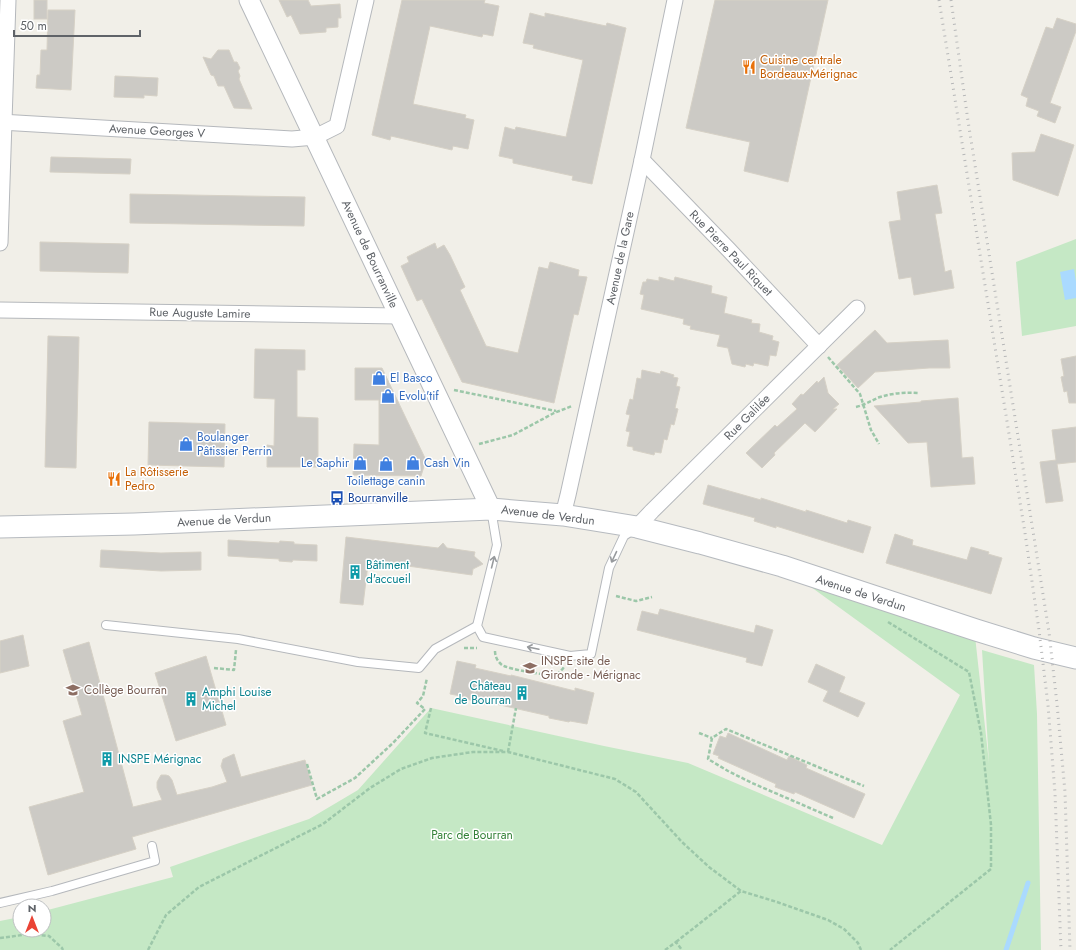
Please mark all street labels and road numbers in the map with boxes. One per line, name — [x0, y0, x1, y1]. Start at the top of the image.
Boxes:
street label: Avenue Georges V — [108, 119, 206, 143]
street label: Avenue de Bourranville — [337, 197, 403, 311]
street label: Rue Pierre Paul Riquet — [685, 206, 777, 300]
street label: Avenue de la Gare — [601, 210, 639, 306]
street label: Rue Auguste Lamire — [149, 303, 251, 323]
street label: Rue Galilée — [720, 390, 774, 444]
street label: Avenue de Verdun — [500, 500, 596, 530]
street label: Avenue de Verdun — [176, 509, 272, 531]
street label: Avenue de Verdun — [813, 570, 909, 616]

